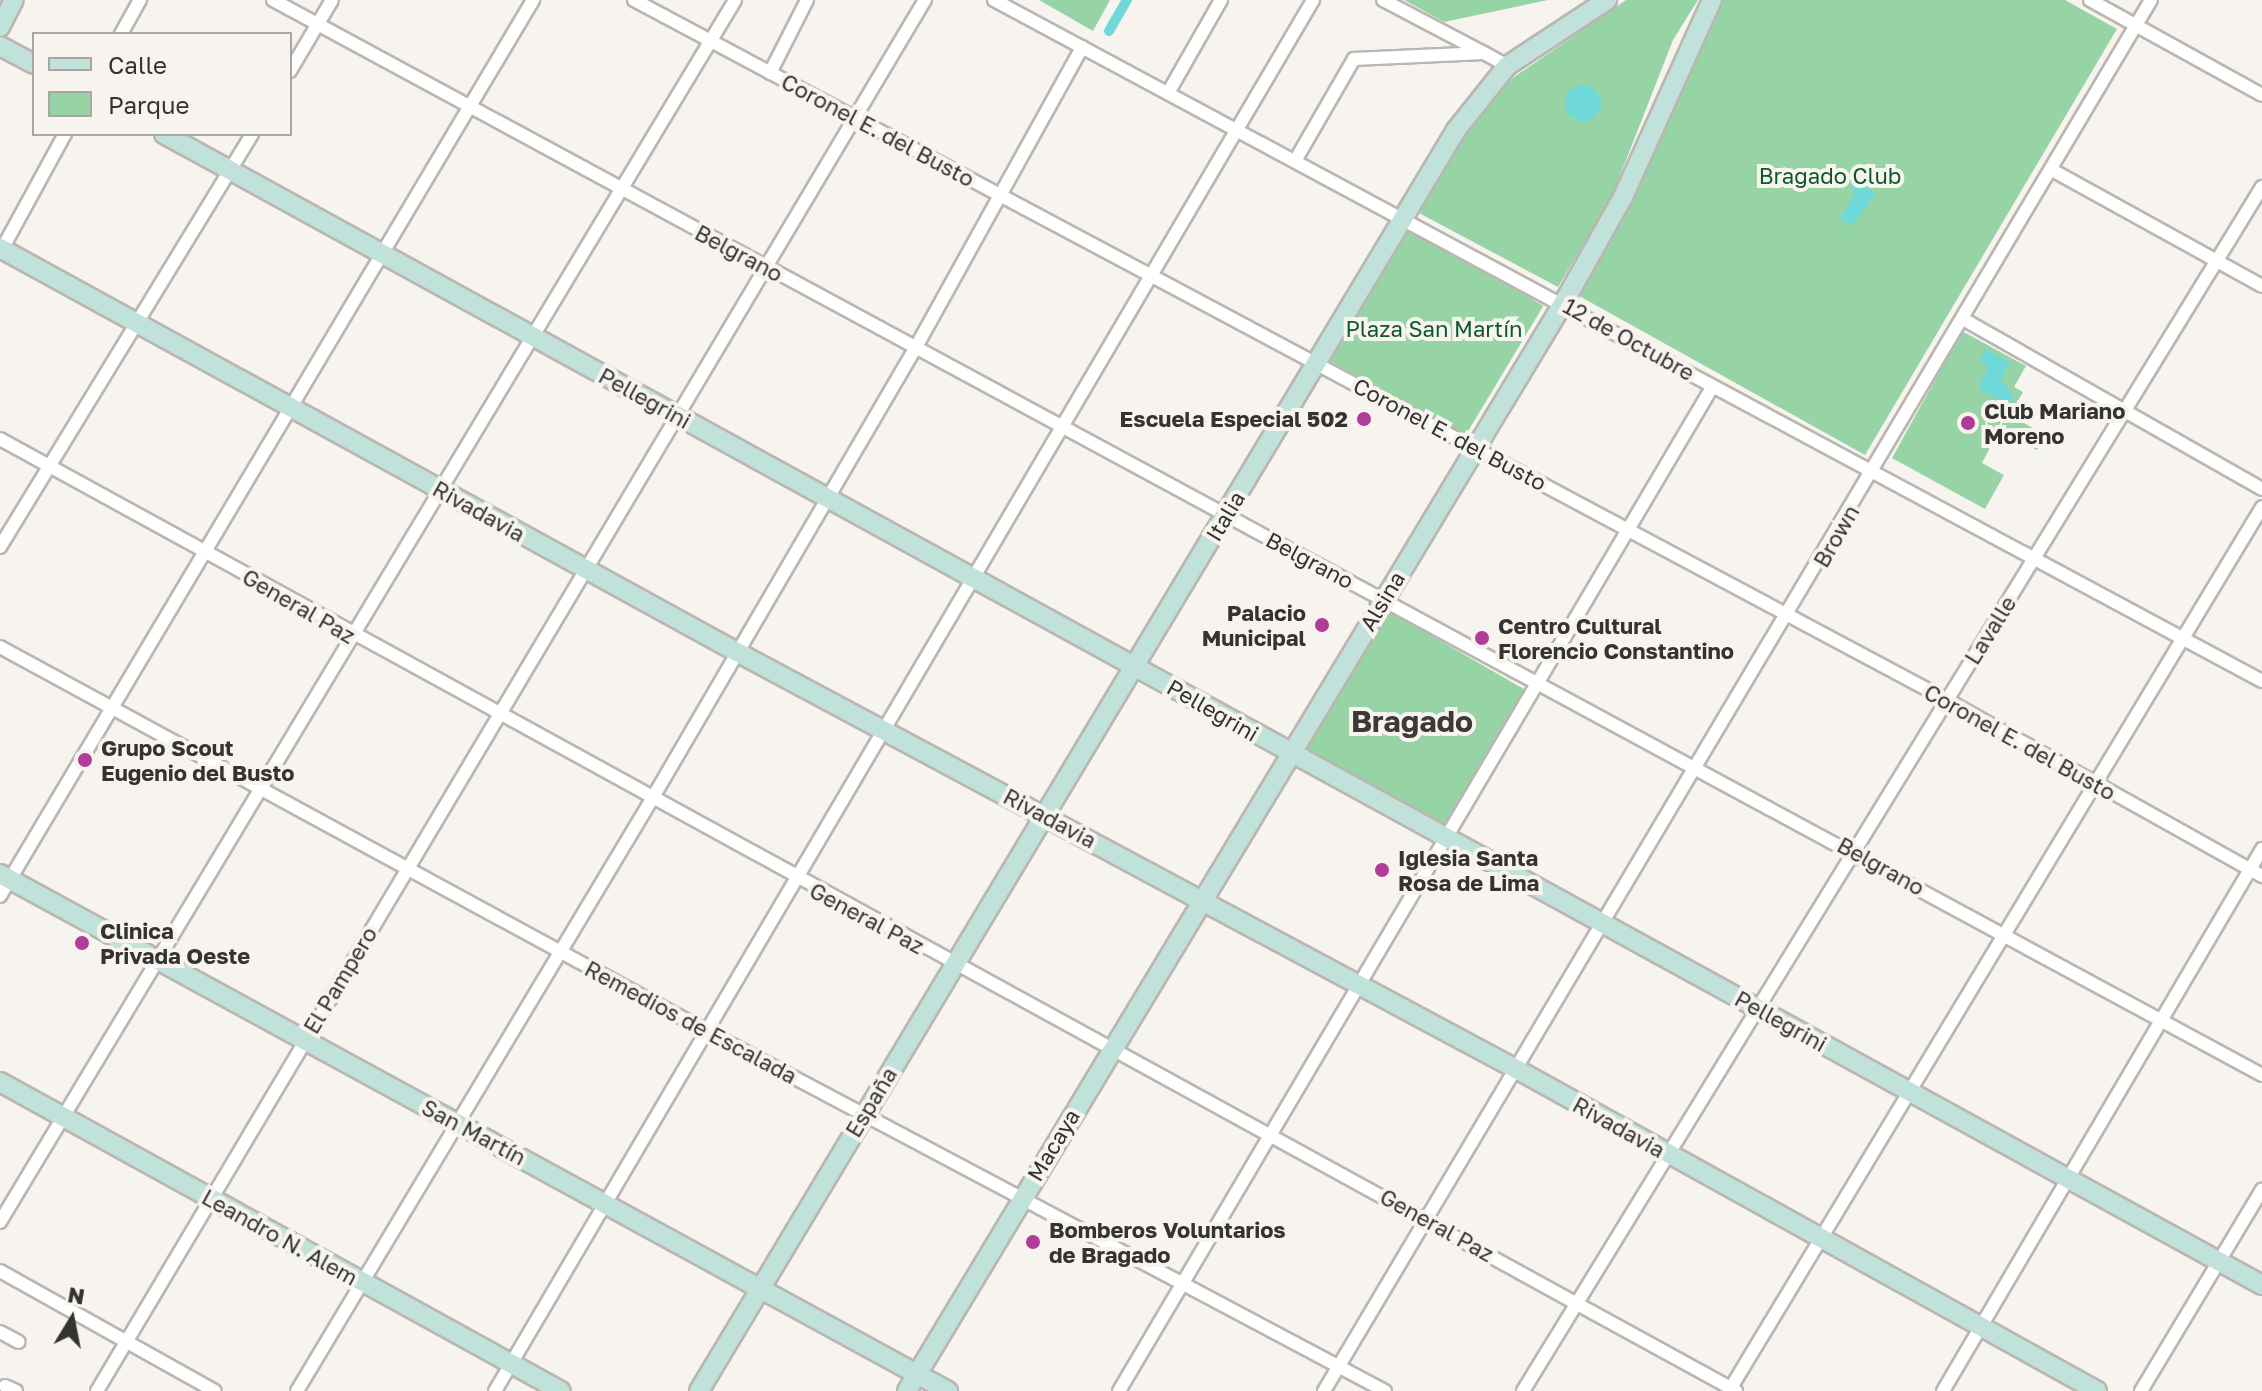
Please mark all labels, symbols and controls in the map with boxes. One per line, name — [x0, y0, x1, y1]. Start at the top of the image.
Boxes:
legend — [32, 32, 292, 136]
text: Calle — [108, 50, 167, 79]
street label: Coronel E. del Busto — [777, 68, 979, 192]
text: Parque — [108, 90, 189, 119]
park label: Bragado Club — [1759, 163, 1901, 189]
street label: Belgrano — [691, 219, 787, 287]
street label: 12 de Octubre — [1559, 292, 1699, 386]
park label: Plaza San Martín — [1345, 316, 1523, 342]
street label: Pellegrini — [594, 362, 696, 434]
street label: Coronel E. del Busto — [1349, 372, 1551, 496]
place label: Club Mariano Moreno — [1984, 397, 2125, 448]
place label: Escuela Especial 502 — [1120, 406, 1348, 432]
marker: Escuela Especial 502 — [1355, 410, 1373, 428]
marker: Club Mariano Moreno — [1959, 414, 1977, 432]
street label: Rivadavia — [428, 475, 530, 547]
street label: Italia — [1200, 486, 1250, 546]
street label: Brown — [1808, 500, 1864, 572]
street label: Belgrano — [1262, 526, 1358, 594]
street label: General Paz — [238, 563, 360, 649]
street label: Alsina — [1354, 566, 1410, 636]
street label: Lavalle — [1959, 591, 2021, 669]
place label: Palacio Municipal — [1202, 599, 1306, 650]
place label: Centro Cultural Florencio Constantino — [1498, 612, 1734, 664]
marker: Palacio Municipal — [1313, 616, 1331, 634]
marker: Centro Cultural Florencio Constantino — [1473, 629, 1491, 647]
street label: Pellegrini — [1163, 673, 1263, 747]
street label: Coronel E. del Busto — [1920, 678, 2120, 806]
district label: Bragado — [1351, 703, 1473, 739]
place label: Grupo Scout Eugenio del Busto — [101, 734, 295, 786]
marker: Grupo Scout Eugenio del Busto — [76, 751, 94, 769]
street label: Rivadavia — [999, 783, 1101, 853]
street label: Belgrano — [1833, 831, 1929, 901]
place label: Iglesia Santa Rosa de Lima — [1398, 844, 1539, 896]
marker: Iglesia Santa Rosa de Lima — [1373, 861, 1391, 879]
street label: General Paz — [805, 877, 929, 959]
place label: Clinica Privada Oeste — [100, 917, 250, 968]
street label: El Pampero — [298, 922, 382, 1038]
marker: Clinica Privada Oeste — [71, 932, 93, 954]
street label: Remedios de Escalada — [581, 955, 801, 1089]
street label: Pellegrini — [1730, 985, 1832, 1057]
street label: España — [840, 1062, 902, 1142]
street label: Rivadavia — [1568, 1091, 1670, 1163]
street label: San Martín — [417, 1094, 531, 1170]
street label: Macaya — [1021, 1104, 1085, 1186]
street label: Leandro N. Alem — [198, 1183, 362, 1291]
street label: General Paz — [1376, 1183, 1498, 1267]
place label: Bomberos Voluntarios de Bragado — [1049, 1216, 1286, 1268]
marker: Bomberos Voluntarios de Bragado — [1024, 1233, 1042, 1251]
north arrow — [32, 1279, 112, 1359]
text: N — [66, 1280, 87, 1310]

